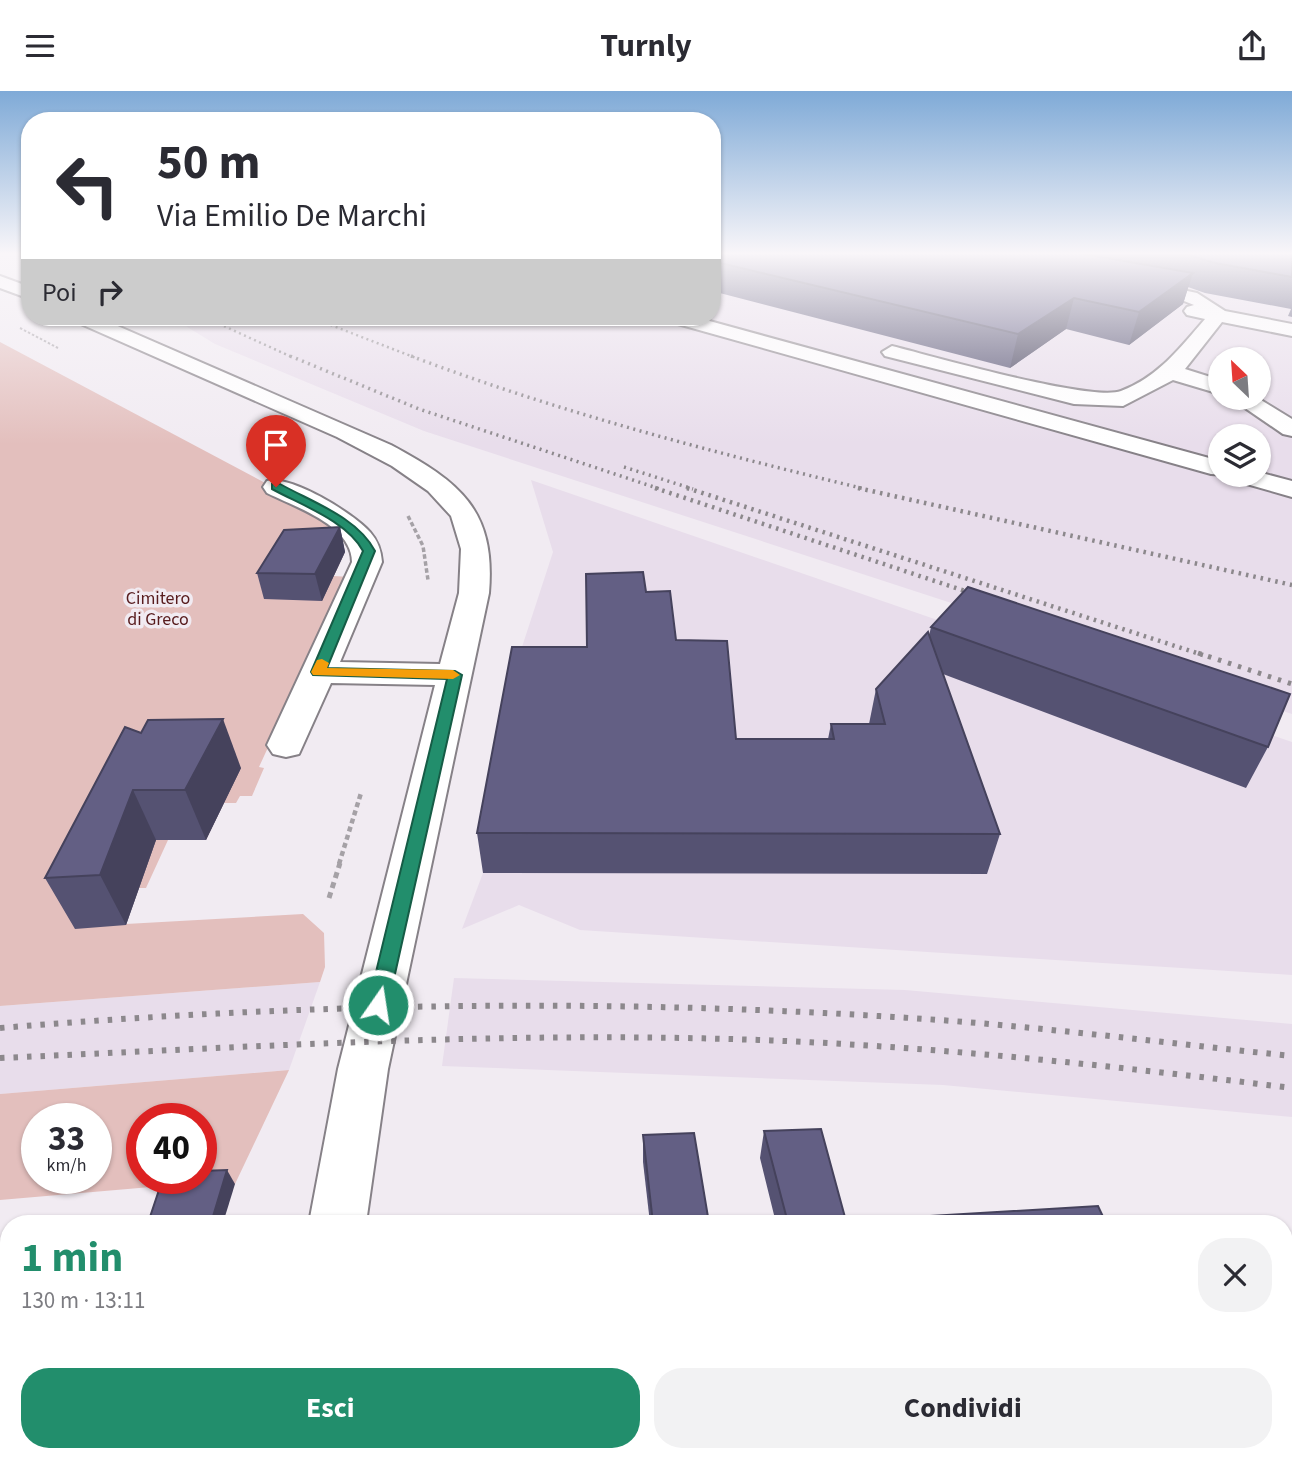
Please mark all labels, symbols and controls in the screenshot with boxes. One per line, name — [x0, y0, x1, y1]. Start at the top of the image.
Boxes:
text: Turnly — [600, 23, 692, 69]
icon: menu — [21, 27, 59, 65]
icon: share — [1233, 27, 1271, 65]
text: 50 m — [157, 128, 261, 198]
icon: left — [42, 140, 133, 231]
text: Via Emilio De Marchi — [157, 193, 427, 239]
icon: right — [91, 273, 129, 311]
text: Poi — [42, 274, 77, 311]
north arrow — [1208, 347, 1270, 409]
map controls — [1208, 347, 1271, 487]
pin — [246, 415, 306, 487]
button: layers — [1208, 424, 1271, 487]
icon: arrive — [257, 426, 295, 464]
park label: Cimitero di Greco — [126, 586, 190, 632]
position arrow — [341, 968, 415, 1042]
speed limit sign: 40 — [126, 1103, 217, 1194]
text: 33 — [48, 1114, 85, 1164]
text: km/h — [47, 1153, 86, 1178]
text: 1 min — [21, 1228, 123, 1288]
button: close — [1198, 1238, 1272, 1312]
text: 130 m · 13:11 — [21, 1284, 145, 1317]
button: Esci — [21, 1368, 640, 1448]
button: Condividi — [654, 1368, 1272, 1448]

